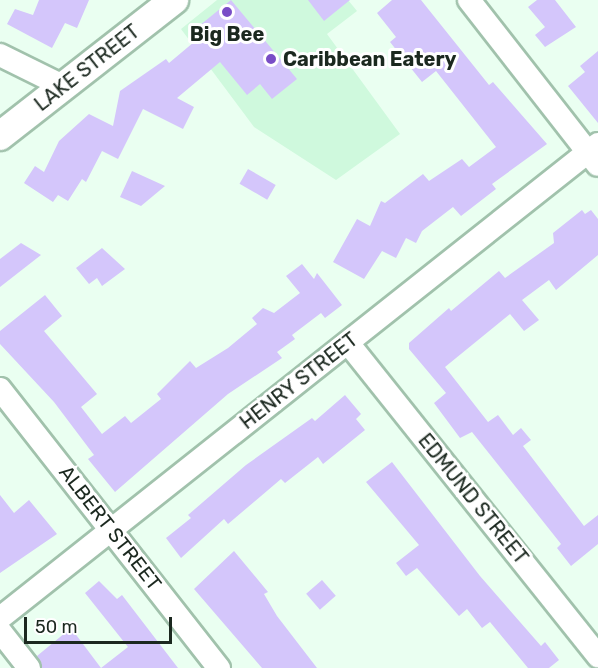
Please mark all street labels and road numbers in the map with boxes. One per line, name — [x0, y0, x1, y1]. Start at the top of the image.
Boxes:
street label: LAKE STREET — [30, 20, 144, 116]
street label: HENRY STREET — [235, 327, 363, 435]
street label: EDMUND STREET — [413, 429, 533, 569]
street label: ALBERT STREET — [54, 461, 166, 595]

